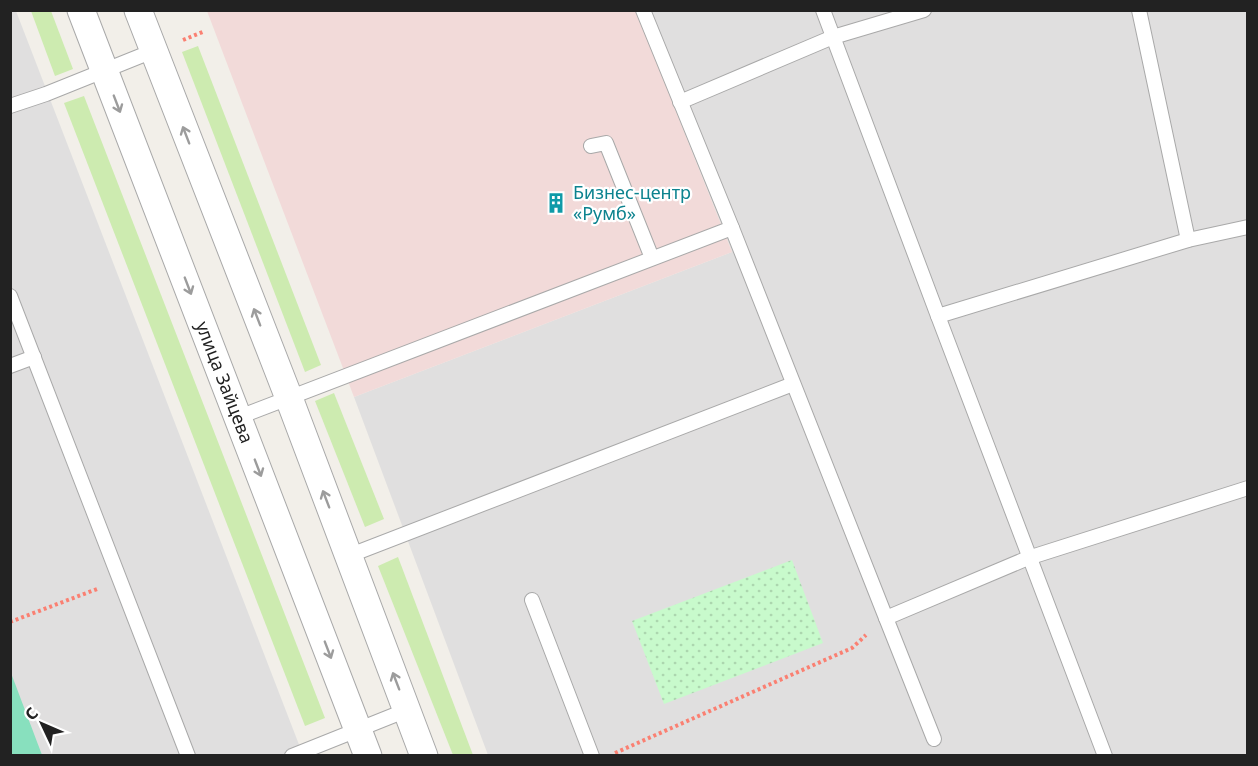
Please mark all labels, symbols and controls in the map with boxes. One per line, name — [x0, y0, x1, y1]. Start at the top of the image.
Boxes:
one-way arrow — [112, 95, 123, 113]
one-way arrow — [180, 126, 191, 145]
place label: Бизнес-центр «Румб» — [573, 180, 691, 225]
building icon: Бизнес-центр «Румб» — [544, 191, 568, 215]
one-way arrow — [183, 276, 194, 295]
one-way arrow — [251, 308, 262, 326]
street label: улица Зайцева — [191, 318, 259, 446]
one-way arrow — [254, 458, 265, 477]
one-way arrow — [320, 490, 331, 509]
one-way arrow — [323, 640, 334, 659]
one-way arrow — [390, 672, 401, 691]
north arrow — [12, 694, 72, 754]
text: С — [20, 702, 43, 725]

